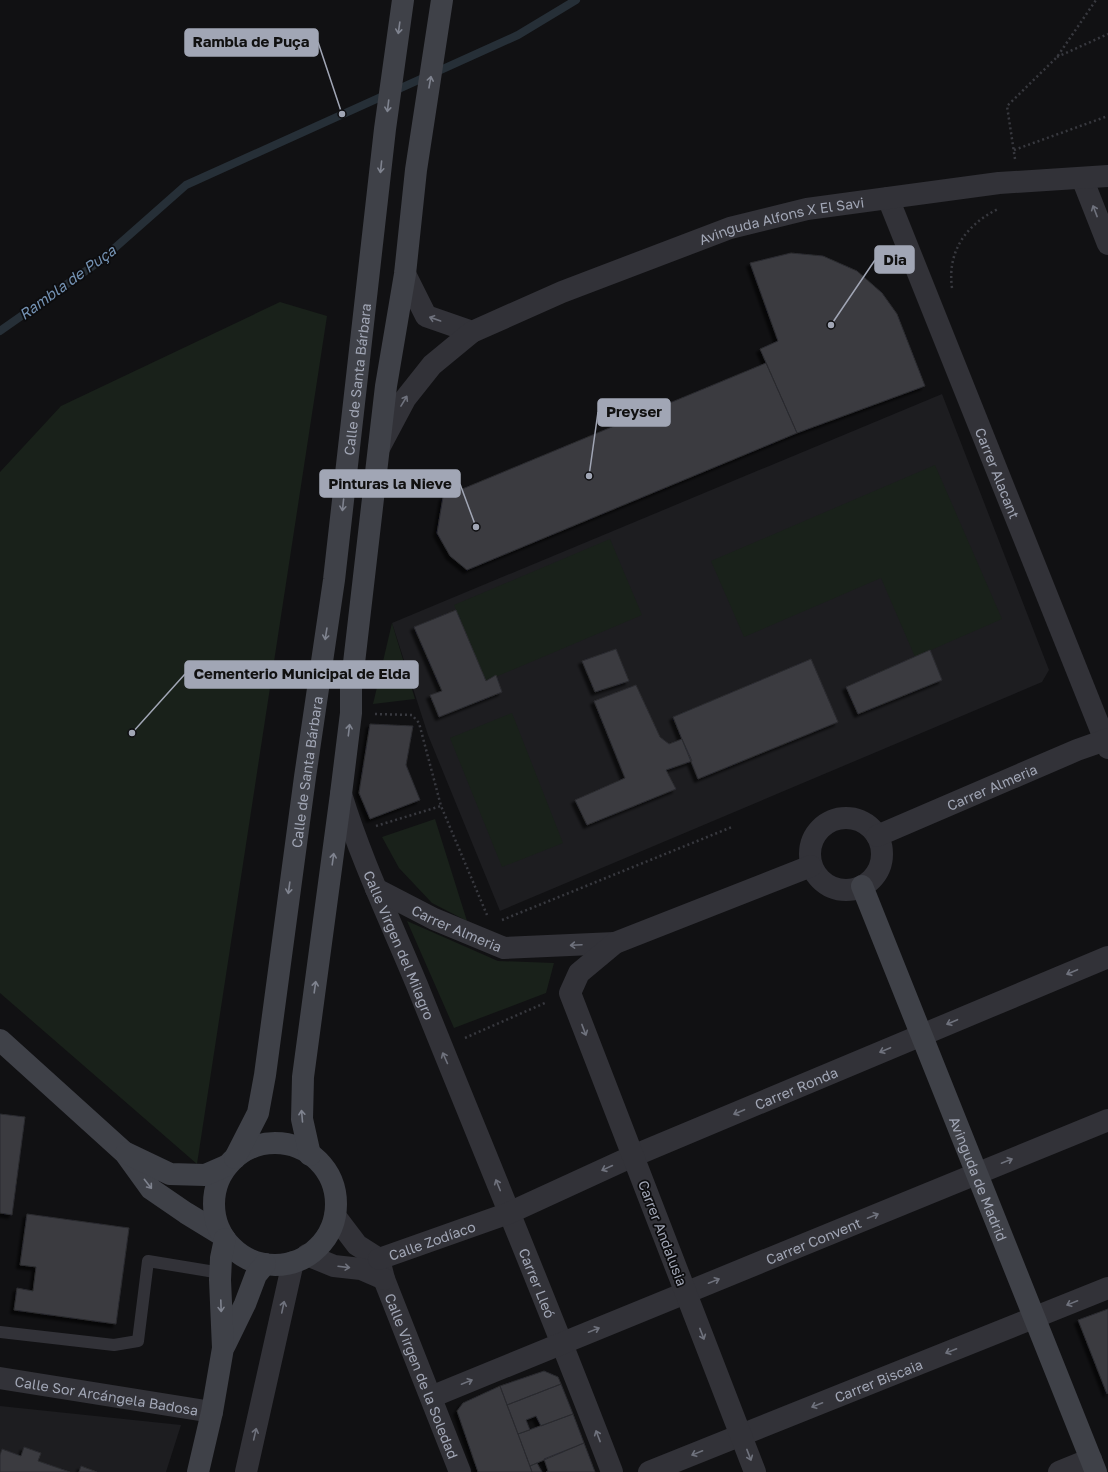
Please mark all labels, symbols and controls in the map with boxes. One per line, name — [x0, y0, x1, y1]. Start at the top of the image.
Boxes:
one-way arrow — [395, 21, 403, 34]
callout: Rambla de Puça — [185, 29, 318, 56]
text: Rambla de Puça — [193, 32, 310, 50]
one-way arrow — [426, 76, 434, 89]
one-way arrow — [384, 99, 392, 112]
one-way arrow — [377, 160, 385, 173]
street label: Avinguda Alfons X El Savi — [696, 193, 865, 248]
one-way arrow — [1091, 206, 1099, 218]
water label: Rambla de Puça — [15, 241, 120, 324]
callout: Dia — [875, 246, 914, 273]
text: Dia — [883, 250, 907, 268]
street label: Calle de Santa Bárbara — [340, 302, 374, 456]
one-way arrow — [430, 315, 442, 323]
one-way arrow — [401, 395, 409, 407]
callout: Preyser — [598, 399, 670, 426]
text: Preyser — [606, 402, 662, 420]
street label: Carrer Alacant — [972, 425, 1024, 521]
callout: Pinturas la Nieve — [320, 470, 460, 497]
text: Pinturas la Nieve — [328, 474, 452, 492]
one-way arrow — [339, 498, 346, 511]
one-way arrow — [322, 627, 330, 640]
callout: Cementerio Municipal de Elda — [185, 661, 418, 688]
text: Cementerio Municipal de Elda — [193, 664, 411, 682]
street label: Calle de Santa Bárbara — [287, 695, 325, 849]
one-way arrow — [345, 724, 353, 737]
street label: Carrer Almeria — [944, 760, 1040, 814]
one-way arrow — [329, 853, 337, 866]
street label: Calle Virgen del Milagro — [361, 868, 439, 1022]
one-way arrow — [286, 881, 293, 894]
street label: Carrer Almeria — [409, 901, 505, 955]
one-way arrow — [570, 941, 583, 949]
one-way arrow — [1067, 968, 1079, 976]
one-way arrow — [312, 981, 319, 994]
one-way arrow — [947, 1019, 959, 1026]
one-way arrow — [580, 1023, 588, 1035]
one-way arrow — [879, 1047, 891, 1055]
one-way arrow — [441, 1053, 449, 1065]
street label: Carrer Ronda — [752, 1063, 840, 1113]
one-way arrow — [734, 1108, 746, 1116]
one-way arrow — [298, 1110, 306, 1123]
street label: Avinguda de Madrid — [946, 1114, 1011, 1243]
one-way arrow — [1000, 1157, 1012, 1165]
one-way arrow — [601, 1165, 613, 1172]
street label: Carrer Andalusia — [635, 1178, 691, 1288]
one-way arrow — [144, 1179, 152, 1190]
one-way arrow — [494, 1179, 502, 1191]
one-way arrow — [867, 1212, 879, 1219]
street label: Carrer Convent — [763, 1214, 863, 1268]
street label: Calle Zodíaco — [386, 1217, 477, 1263]
street label: Carrer Lleó — [516, 1245, 559, 1320]
one-way arrow — [337, 1263, 350, 1271]
one-way arrow — [708, 1277, 720, 1284]
street label: Calle Virgen de la Soledad — [382, 1290, 462, 1461]
one-way arrow — [218, 1299, 225, 1312]
one-way arrow — [1066, 1299, 1078, 1307]
one-way arrow — [280, 1301, 288, 1314]
one-way arrow — [587, 1326, 599, 1333]
one-way arrow — [698, 1327, 706, 1339]
one-way arrow — [946, 1348, 958, 1355]
street label: Carrer Biscaia — [832, 1355, 925, 1405]
street label: Calle Sor Arcángela Badosa — [14, 1372, 200, 1418]
one-way arrow — [461, 1378, 473, 1385]
one-way arrow — [812, 1401, 824, 1409]
one-way arrow — [252, 1428, 259, 1441]
one-way arrow — [594, 1430, 602, 1442]
one-way arrow — [691, 1449, 703, 1457]
one-way arrow — [745, 1449, 753, 1461]

